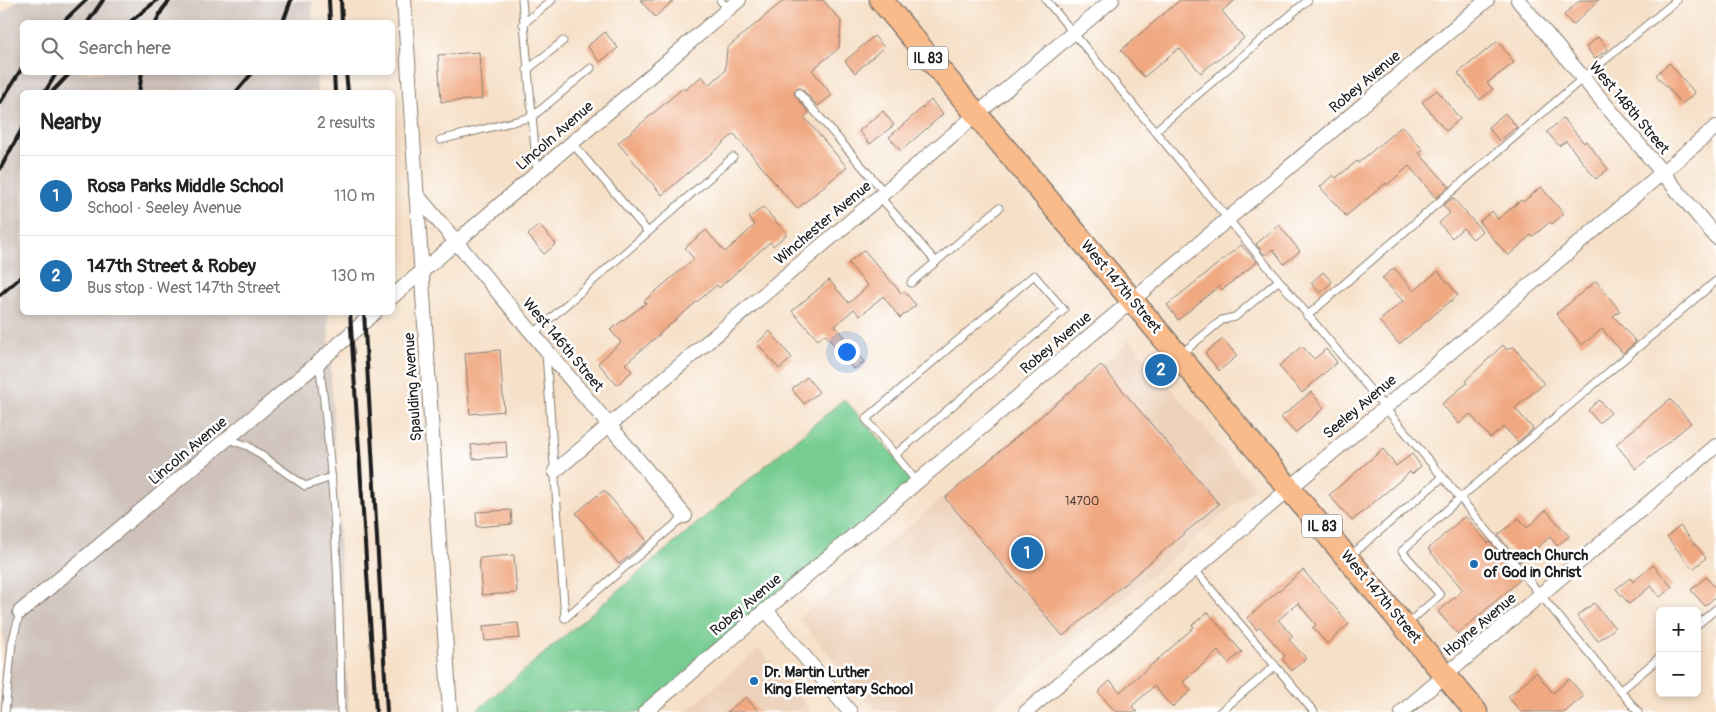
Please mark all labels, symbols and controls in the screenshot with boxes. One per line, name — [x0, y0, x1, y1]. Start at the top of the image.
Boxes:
search box — [20, 20, 395, 75]
icon: search — [38, 34, 66, 62]
text: Search here — [78, 36, 171, 60]
road number: IL 83 — [908, 46, 948, 70]
street label: Robey Avenue — [1325, 46, 1405, 117]
street label: West 148th Street — [1585, 58, 1674, 159]
street label: Lincoln Avenue — [512, 97, 598, 175]
text: Nearby — [40, 109, 101, 136]
text: 2 results — [317, 113, 375, 133]
text: Rosa Parks Middle School — [87, 174, 284, 198]
street label: Winchester Avenue — [771, 177, 876, 269]
text: 1 — [53, 186, 59, 206]
text: 110 m — [334, 186, 375, 206]
text: School · Seeley Avenue — [87, 198, 241, 218]
street label: West 147th Street — [1077, 237, 1166, 338]
text: 147th Street & Robey — [87, 254, 256, 278]
text: 2 — [52, 266, 60, 286]
text: 130 m — [331, 266, 375, 286]
text: Bus stop · West 147th Street — [87, 278, 280, 298]
street label: West 146th Street — [518, 294, 608, 396]
street label: Robey Avenue — [1016, 307, 1096, 378]
street label: Spaulding Avenue — [400, 331, 426, 442]
your location — [834, 339, 860, 365]
pin: 2 — [1145, 351, 1177, 389]
street label: Seeley Avenue — [1319, 370, 1401, 443]
street label: Lincoln Avenue — [145, 412, 232, 489]
house number: 14700 — [1065, 494, 1099, 509]
road number: IL 83 — [1302, 514, 1342, 538]
pin: 1 — [1011, 534, 1043, 572]
place label: Outreach Church of God in Christ — [1483, 546, 1588, 582]
street label: West 147th Street — [1337, 547, 1426, 648]
marker: Outreach Church of God in Christ — [1468, 558, 1480, 570]
street label: Robey Avenue — [706, 569, 786, 640]
street label: Hoyne Avenue — [1440, 589, 1521, 661]
map controls — [1656, 607, 1701, 697]
button: + — [1656, 607, 1701, 652]
button: − — [1656, 652, 1701, 697]
place label: Dr. Martin Luther King Elementary School — [764, 663, 913, 699]
marker: Dr. Martin Luther King Elementary School — [748, 675, 760, 687]

